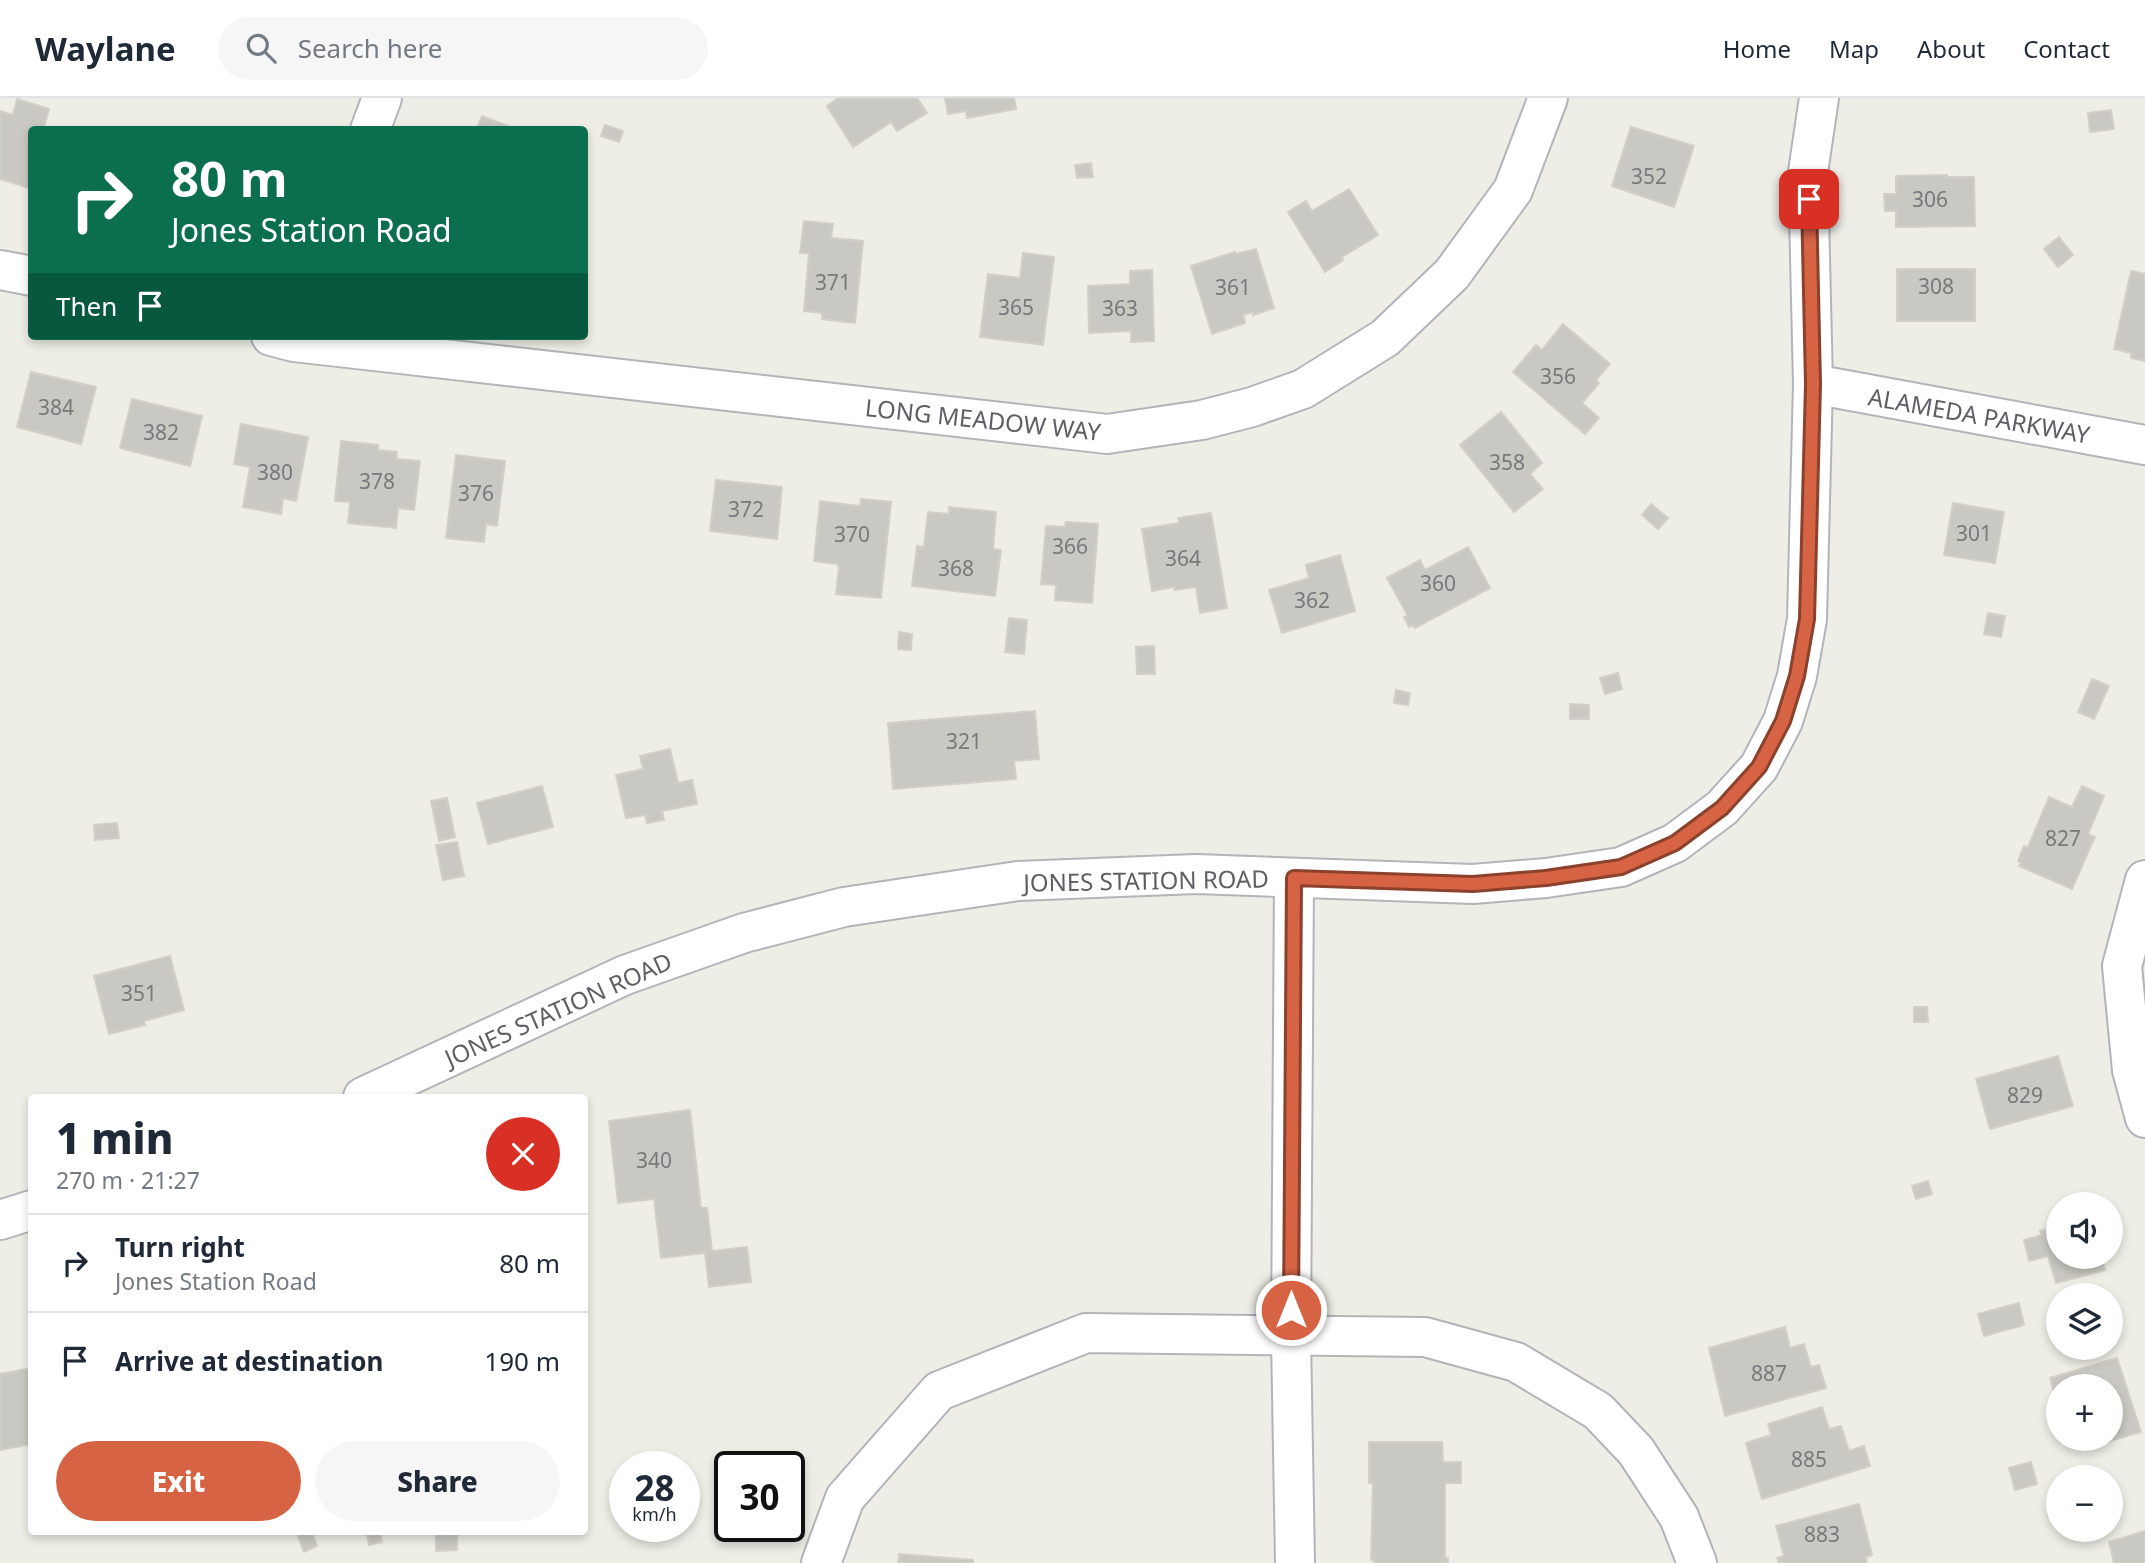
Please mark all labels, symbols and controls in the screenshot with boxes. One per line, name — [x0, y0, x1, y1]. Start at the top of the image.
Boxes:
search box — [218, 17, 708, 80]
text: Waylane — [35, 26, 176, 71]
icon: search — [242, 29, 280, 67]
text: Search here — [298, 30, 442, 66]
text: Home — [1723, 32, 1791, 65]
text: Map — [1829, 32, 1879, 65]
text: About — [1917, 32, 1985, 65]
text: Contact — [2023, 32, 2110, 65]
text: 80 m — [171, 145, 288, 211]
icon: right — [56, 154, 147, 245]
house number: 352 — [1631, 162, 1667, 190]
pin — [1779, 169, 1839, 229]
icon: arrive — [1790, 180, 1828, 218]
house number: 306 — [1912, 185, 1948, 213]
text: Jones Station Road — [171, 208, 452, 251]
house number: 371 — [815, 268, 851, 296]
house number: 308 — [1918, 272, 1954, 300]
house number: 361 — [1215, 273, 1251, 301]
icon: arrive — [131, 287, 169, 325]
text: Then — [56, 288, 117, 324]
house number: 365 — [998, 293, 1034, 321]
house number: 363 — [1102, 294, 1138, 322]
house number: 356 — [1540, 362, 1576, 390]
street label: ALAMEDA PARKWAY — [1866, 379, 2093, 451]
street label: LONG MEADOW WAY — [864, 390, 1103, 448]
house number: 384 — [38, 393, 74, 421]
house number: 382 — [143, 418, 179, 446]
house number: 358 — [1489, 448, 1525, 476]
house number: 380 — [257, 458, 293, 486]
house number: 378 — [359, 467, 395, 495]
house number: 376 — [458, 479, 494, 507]
house number: 372 — [728, 495, 764, 523]
house number: 301 — [1956, 519, 1992, 547]
house number: 370 — [834, 520, 870, 548]
house number: 366 — [1052, 532, 1088, 560]
house number: 364 — [1165, 544, 1201, 572]
house number: 368 — [938, 554, 974, 582]
house number: 360 — [1420, 569, 1456, 597]
house number: 362 — [1294, 586, 1330, 614]
house number: 321 — [946, 727, 982, 755]
house number: 827 — [2045, 824, 2081, 852]
street label: JONES STATION ROAD — [1021, 861, 1269, 899]
street label: JONES STATION ROAD — [437, 944, 677, 1075]
house number: 351 — [121, 979, 157, 1007]
house number: 829 — [2007, 1081, 2043, 1109]
text: 1 min — [56, 1109, 173, 1166]
button: close — [486, 1117, 560, 1191]
house number: 340 — [636, 1146, 672, 1174]
text: 270 m · 21:27 — [56, 1164, 200, 1196]
map controls — [2046, 1192, 2123, 1542]
button: sound — [2046, 1192, 2123, 1269]
text: Turn right — [115, 1229, 245, 1265]
icon: right — [56, 1244, 94, 1282]
text: 80 m — [499, 1245, 560, 1281]
text: Jones Station Road — [115, 1265, 317, 1297]
position arrow — [1254, 1273, 1328, 1347]
button: layers — [2046, 1283, 2123, 1360]
icon: arrive — [56, 1342, 94, 1380]
text: Arrive at destination — [115, 1343, 384, 1379]
text: 190 m — [484, 1343, 560, 1379]
house number: 887 — [1751, 1359, 1787, 1387]
button: + — [2046, 1374, 2123, 1451]
button: Exit — [56, 1441, 301, 1521]
button: Share — [315, 1441, 560, 1521]
house number: 885 — [1791, 1445, 1827, 1473]
speed limit sign: 30 — [714, 1451, 805, 1542]
text: 28 — [634, 1464, 675, 1511]
button: − — [2046, 1465, 2123, 1542]
text: km/h — [632, 1502, 677, 1526]
house number: 883 — [1804, 1520, 1840, 1548]

